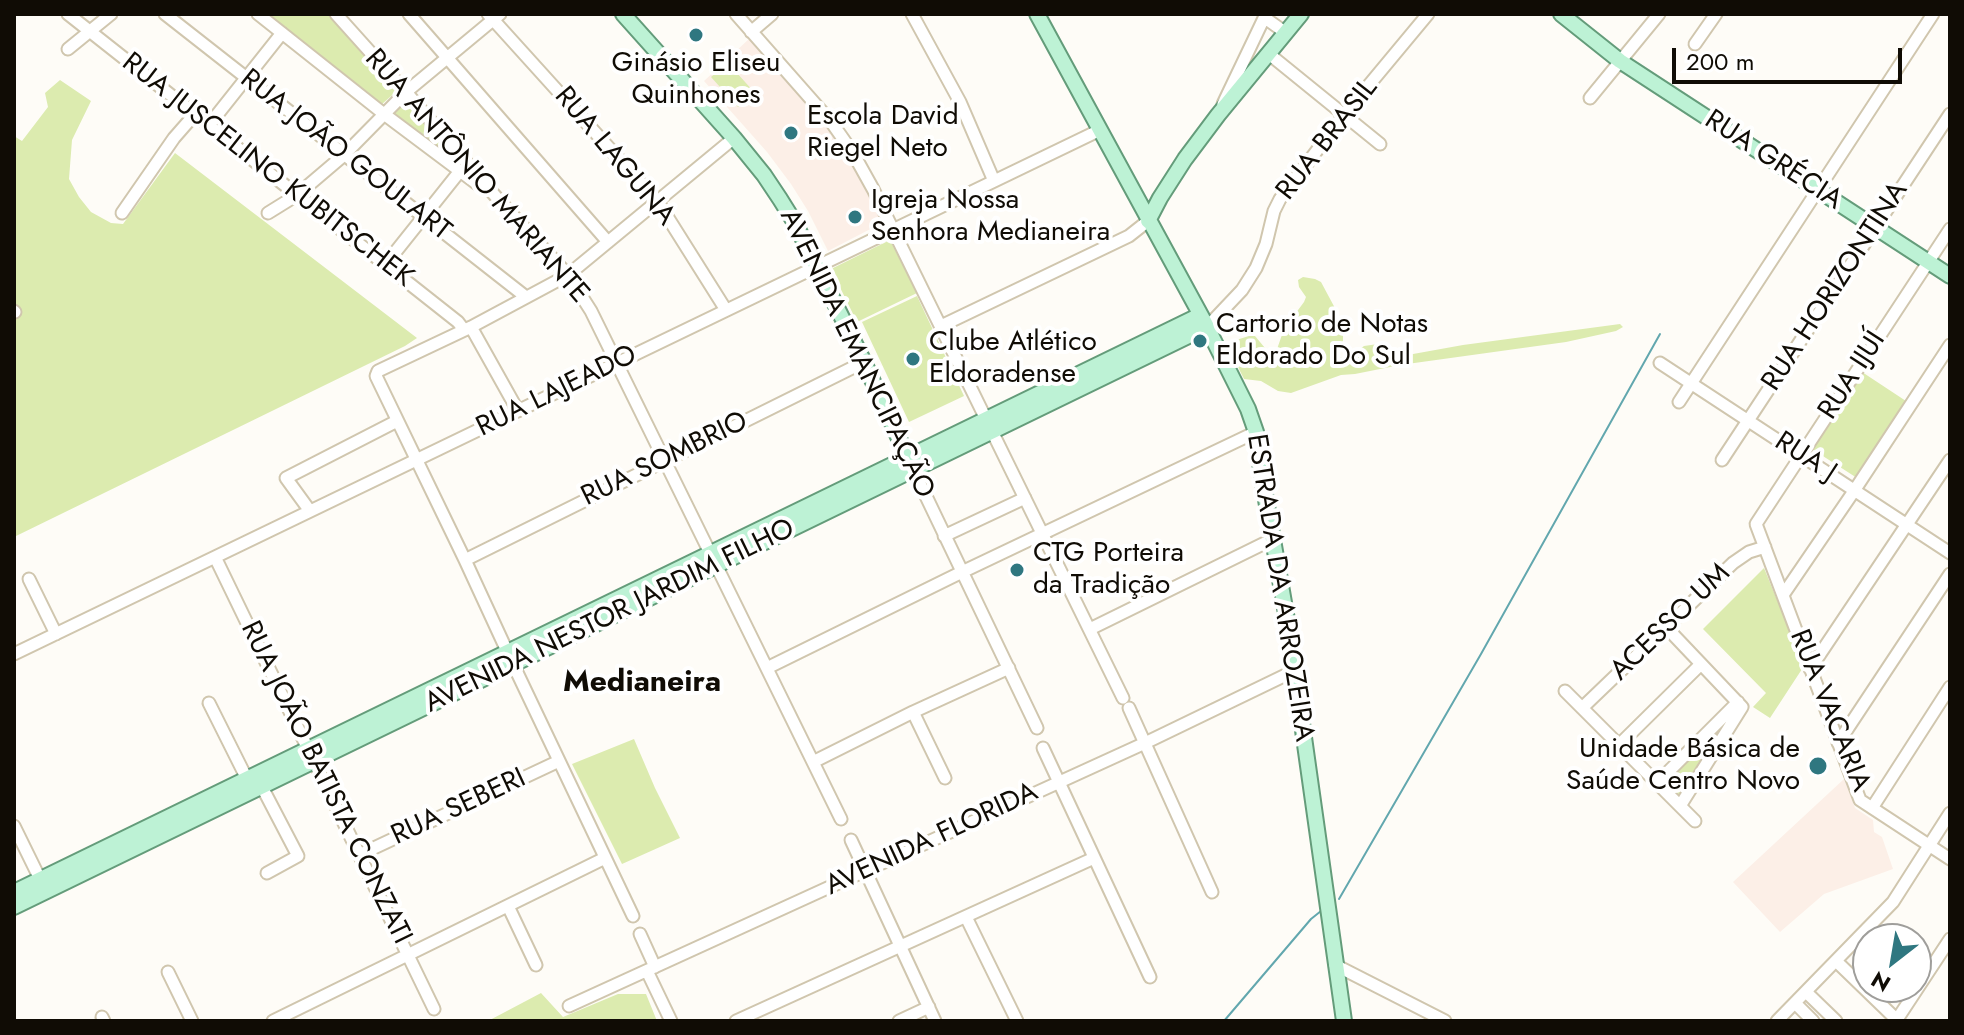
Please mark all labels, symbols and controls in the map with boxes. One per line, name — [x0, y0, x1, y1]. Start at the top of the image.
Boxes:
marker: Ginásio Eliseu Quinhones — [687, 26, 705, 44]
scale bar — [1676, 32, 1906, 82]
street label: RUA ANTÔNIO MARIANTE — [357, 43, 595, 311]
text: 200 m — [1686, 44, 1754, 79]
street label: RUA JUSCELINO KUBITSCHEK — [115, 47, 419, 295]
place label: Ginásio Eliseu Quinhones — [611, 47, 781, 113]
street label: RUA JOÃO GOULART — [233, 63, 457, 249]
street label: RUA BRASIL — [1270, 73, 1386, 207]
street label: RUA LAGUNA — [546, 81, 682, 233]
place label: Escola David Riegel Neto — [807, 100, 959, 166]
street label: RUA GRÉCIA — [1698, 104, 1848, 218]
marker: Escola David Riegel Neto — [782, 124, 800, 142]
street label: RUA HORIZONTINA — [1756, 176, 1916, 398]
place label: Igreja Nossa Senhora Medianeira — [871, 184, 1110, 250]
street label: AVENIDA EMANCIPAÇÃO — [771, 204, 941, 504]
marker: Igreja Nossa Senhora Medianeira — [846, 208, 864, 226]
place label: Cartorio de Notas Eldorado Do Sul — [1216, 308, 1428, 374]
place label: Clube Atlético Eldoradense — [929, 326, 1097, 392]
street label: RUA IJUÍ — [1812, 326, 1894, 426]
marker: Cartorio de Notas Eldorado Do Sul — [1191, 332, 1209, 350]
street label: RUA LAJEADO — [472, 339, 642, 445]
marker: Clube Atlético Eldoradense — [904, 350, 922, 368]
street label: RUA SOMBRIO — [577, 405, 753, 515]
street label: RUA J — [1768, 426, 1842, 490]
street label: ESTRADA DA ARROZEIRA — [1238, 432, 1320, 744]
street label: AVENIDA NESTOR JARDIM FILHO — [420, 513, 800, 721]
place label: CTG Porteira da Tradição — [1033, 537, 1184, 603]
street label: ACESSO UM — [1604, 558, 1738, 688]
marker: CTG Porteira da Tradição — [1008, 561, 1026, 579]
street label: RUA JOÃO BATISTA CONZATI — [232, 616, 418, 950]
street label: RUA VACARIA — [1781, 625, 1877, 797]
district label: Medianeira — [563, 666, 721, 702]
place label: Unidade Básica de Saúde Centro Novo — [1566, 733, 1800, 799]
marker: Unidade Básica de Saúde Centro Novo — [1807, 755, 1829, 777]
street label: RUA SEBERI — [386, 762, 532, 854]
street label: AVENIDA FLORIDA — [821, 776, 1043, 904]
north arrow — [1852, 923, 1932, 1003]
text: N — [1865, 964, 1896, 1000]

